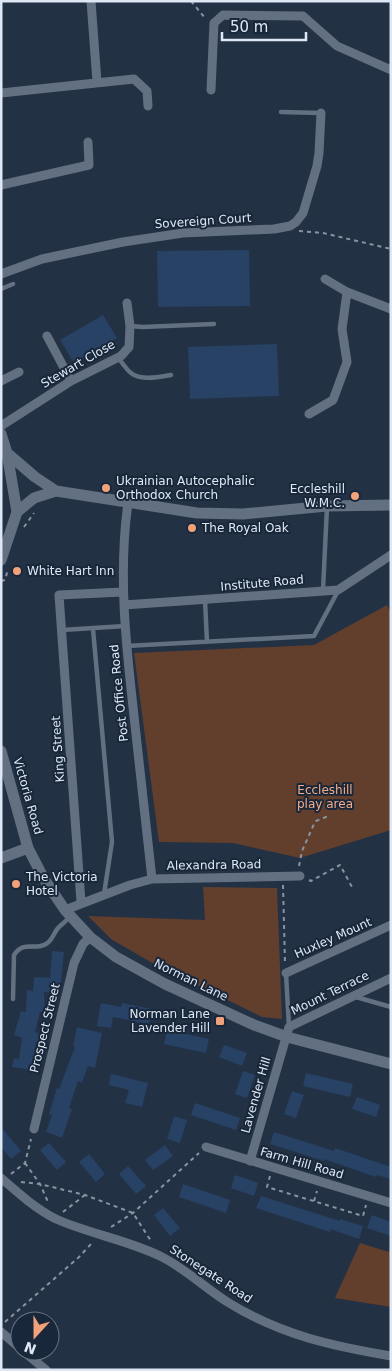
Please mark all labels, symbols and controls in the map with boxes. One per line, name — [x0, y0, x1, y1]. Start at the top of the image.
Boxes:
scale bar — [222, 10, 306, 42]
text: 50 m — [230, 18, 268, 36]
street label: Sovereign Court — [154, 211, 252, 231]
street label: Stewart Close — [39, 337, 117, 391]
place label: Ukrainian Autocephalic Orthodox Church — [116, 474, 255, 502]
marker: Ukrainian Autocephalic Orthodox Church — [100, 482, 112, 494]
place label: Eccleshill W.M.C. — [290, 482, 345, 510]
marker: Eccleshill W.M.C. — [349, 490, 361, 502]
place label: The Royal Oak — [201, 521, 289, 535]
marker: The Royal Oak — [186, 522, 198, 534]
place label: White Hart Inn — [27, 564, 114, 578]
marker: White Hart Inn — [11, 565, 23, 577]
street label: Institute Road — [220, 572, 304, 594]
street label: Post Office Road — [107, 644, 131, 742]
street label: King Street — [49, 715, 67, 783]
street label: Victoria Road — [10, 756, 46, 836]
park label: Eccleshill play area — [297, 783, 353, 811]
street label: Alexandra Road — [167, 857, 261, 873]
place label: The Victoria Hotel — [25, 870, 98, 898]
marker: The Victoria Hotel — [10, 878, 22, 890]
street label: Huxley Mount — [292, 915, 374, 961]
street label: Norman Lane — [152, 956, 230, 1004]
street label: Mount Terrace — [289, 968, 371, 1018]
street label: Prospect Street — [27, 981, 63, 1074]
place label: Norman Lane Lavender Hill — [129, 1007, 210, 1035]
marker: Norman Lane Lavender Hill — [214, 1015, 226, 1027]
street label: Lavender Hill — [238, 1055, 274, 1135]
street label: Farm Hill Road — [259, 1144, 345, 1182]
street label: Stonegate Road — [167, 1242, 255, 1306]
north arrow — [10, 1311, 60, 1361]
text: N — [22, 1339, 39, 1358]

